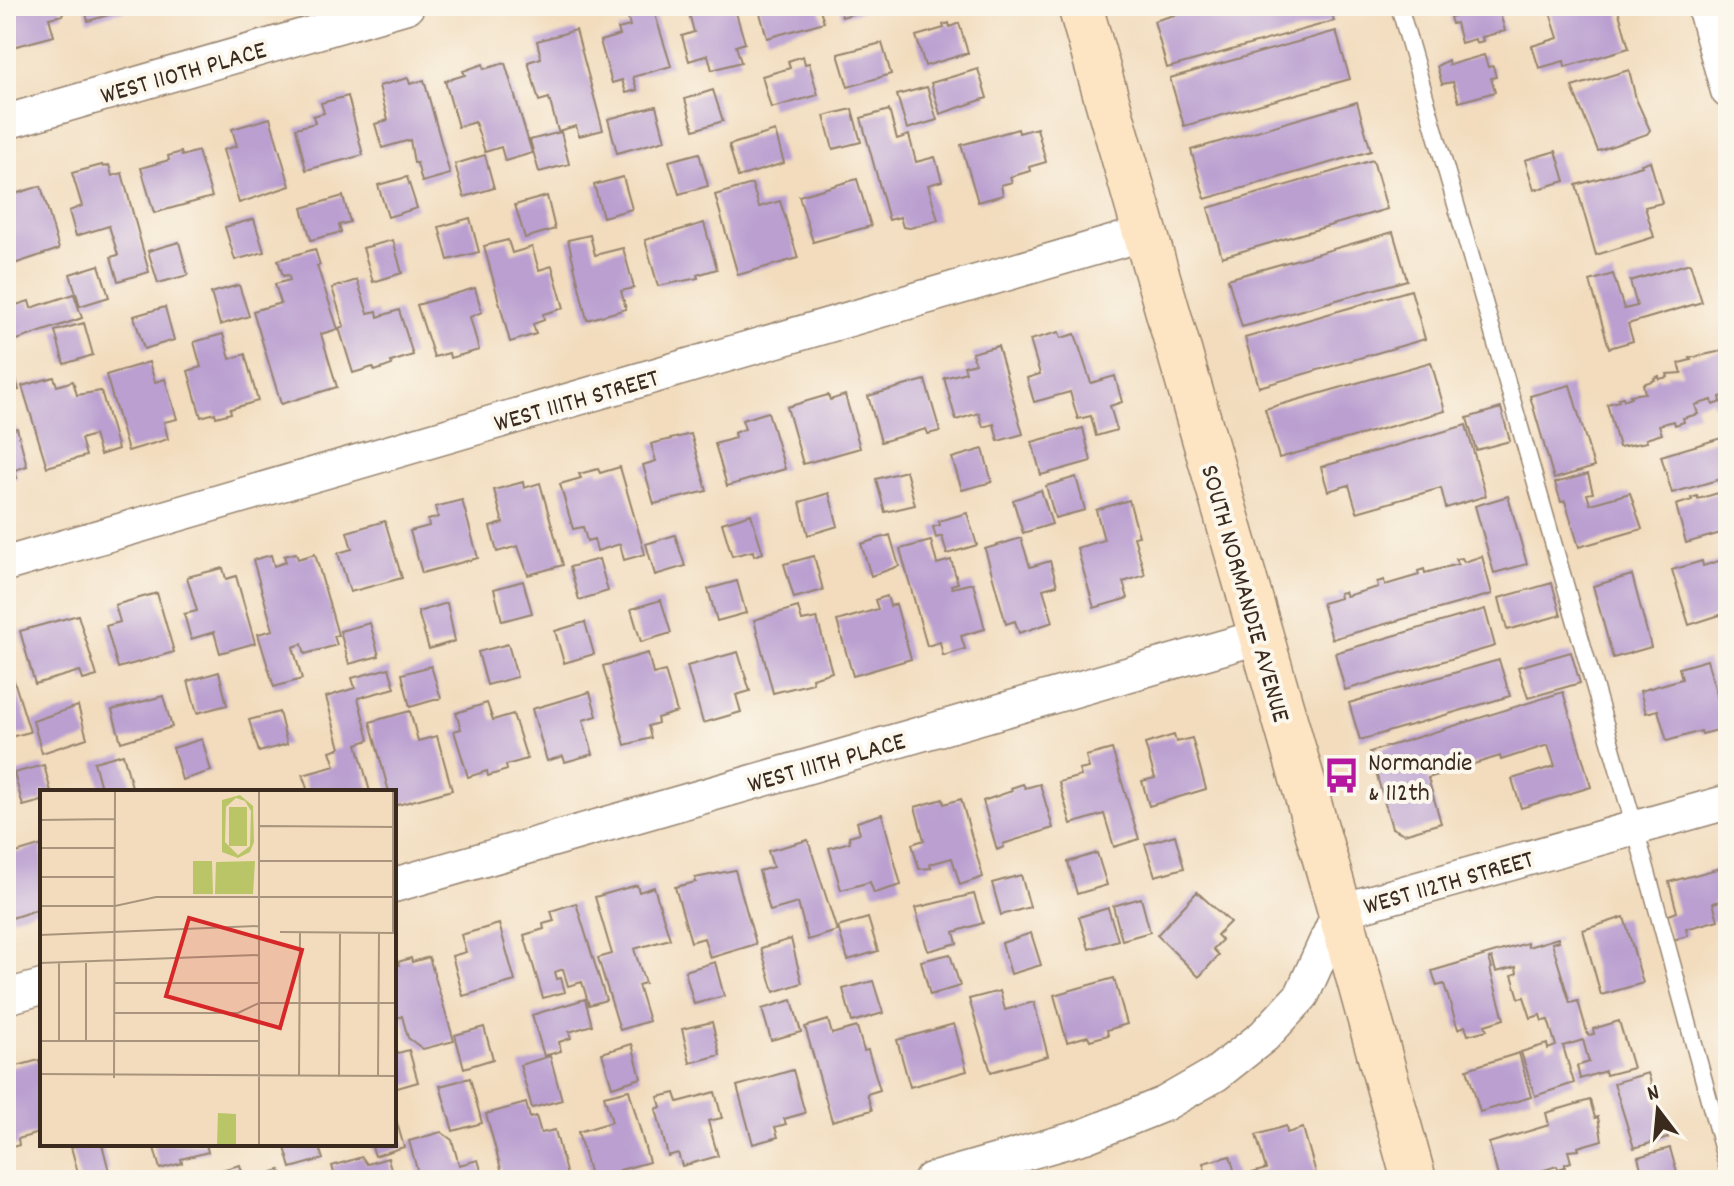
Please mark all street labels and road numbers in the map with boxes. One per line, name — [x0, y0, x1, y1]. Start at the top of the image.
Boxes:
street label: WEST 110TH PLACE — [97, 33, 271, 116]
street label: WEST 111TH STREET — [490, 361, 664, 444]
street label: SOUTH NORMANDIE AVENUE — [1189, 461, 1298, 727]
street label: WEST 111TH PLACE — [744, 724, 910, 805]
street label: WEST 112TH STREET — [1360, 842, 1539, 926]

